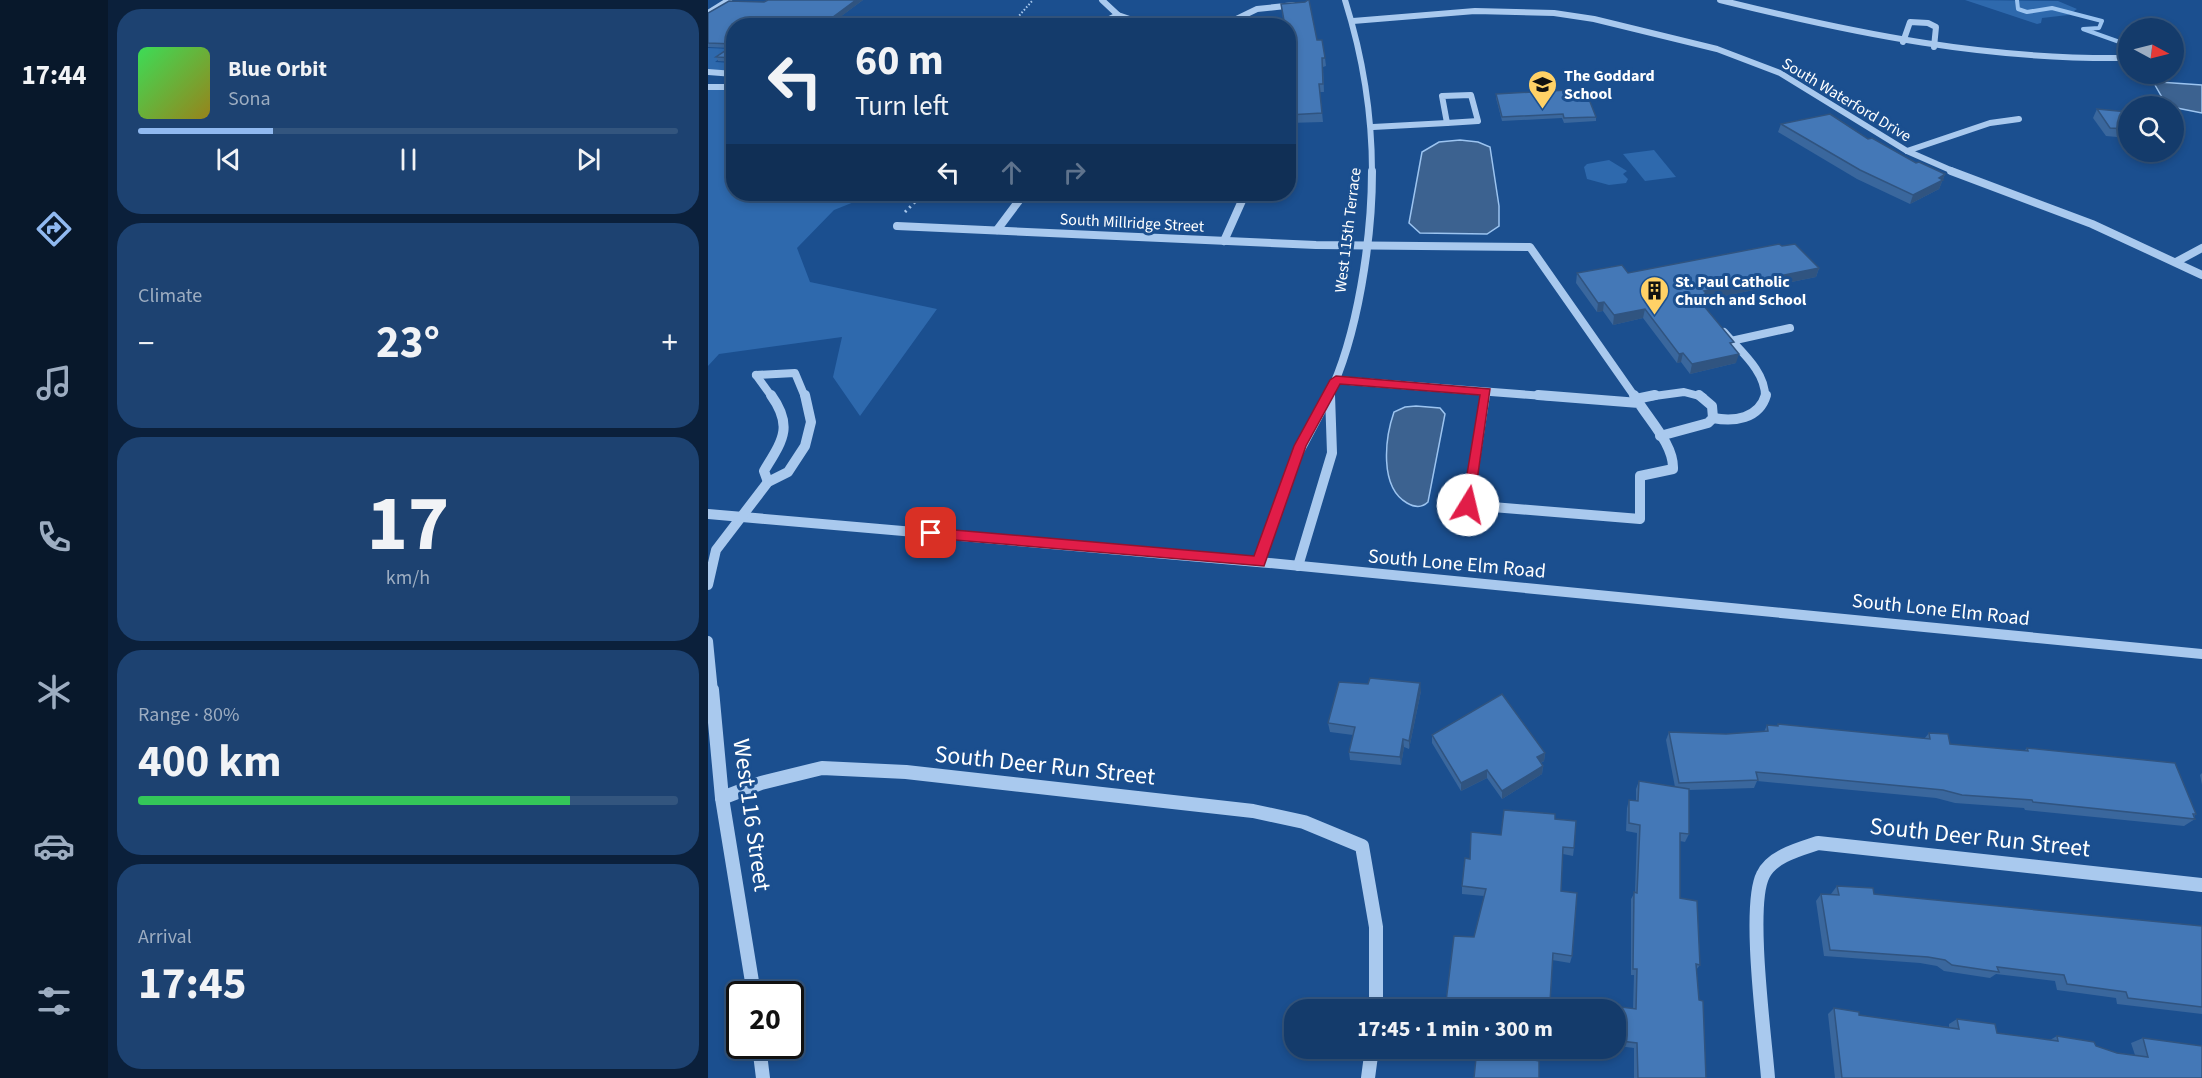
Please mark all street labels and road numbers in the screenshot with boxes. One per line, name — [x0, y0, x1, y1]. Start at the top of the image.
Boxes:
street label: South Waterford Drive — [1778, 52, 1915, 147]
street label: West 115th Terrace — [1329, 166, 1367, 294]
street label: South Millridge Street — [1059, 208, 1205, 238]
street label: South Lone Elm Road — [1367, 542, 1547, 586]
street label: South Lone Elm Road — [1851, 587, 2031, 633]
street label: West 116 Street — [723, 736, 780, 894]
street label: South Deer Run Street — [933, 737, 1157, 794]
street label: South Deer Run Street — [1868, 809, 2092, 866]

